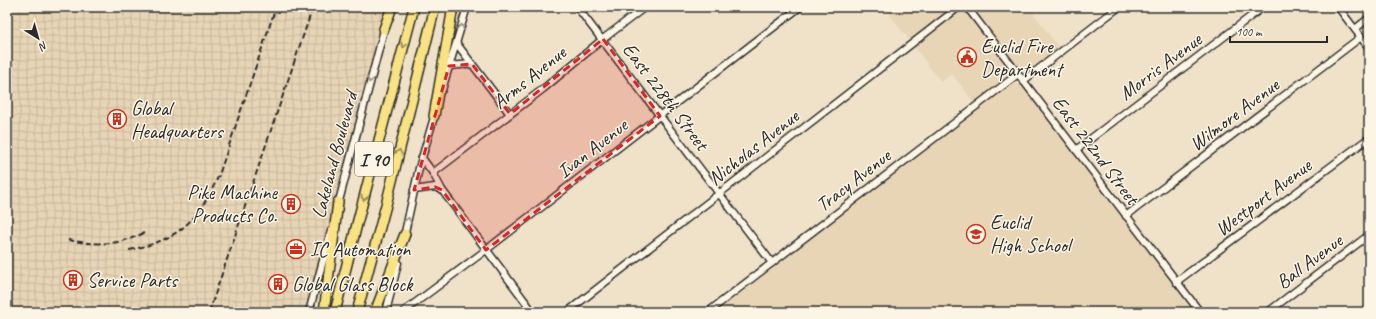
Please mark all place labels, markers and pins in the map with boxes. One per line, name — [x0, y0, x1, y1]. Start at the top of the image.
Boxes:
place label: Euclid Fire Department — [981, 34, 1065, 82]
public building icon: Euclid Fire Department — [956, 46, 978, 68]
place label: Global Headquarters — [131, 96, 225, 144]
building icon: Global Headquarters — [106, 108, 128, 130]
place label: Pike Machine Products Co. — [187, 180, 278, 228]
building icon: Pike Machine Products Co. — [280, 193, 302, 215]
place label: Euclid High School — [990, 210, 1074, 258]
school or university icon: Euclid High School — [965, 223, 987, 245]
place label: IC Automation — [310, 237, 411, 262]
office icon: IC Automation — [285, 238, 307, 260]
place label: Service Parts — [87, 268, 179, 293]
building icon: Service Parts — [62, 269, 84, 291]
place label: Global Glass Block — [292, 272, 414, 297]
building icon: Global Glass Block — [267, 273, 289, 295]

